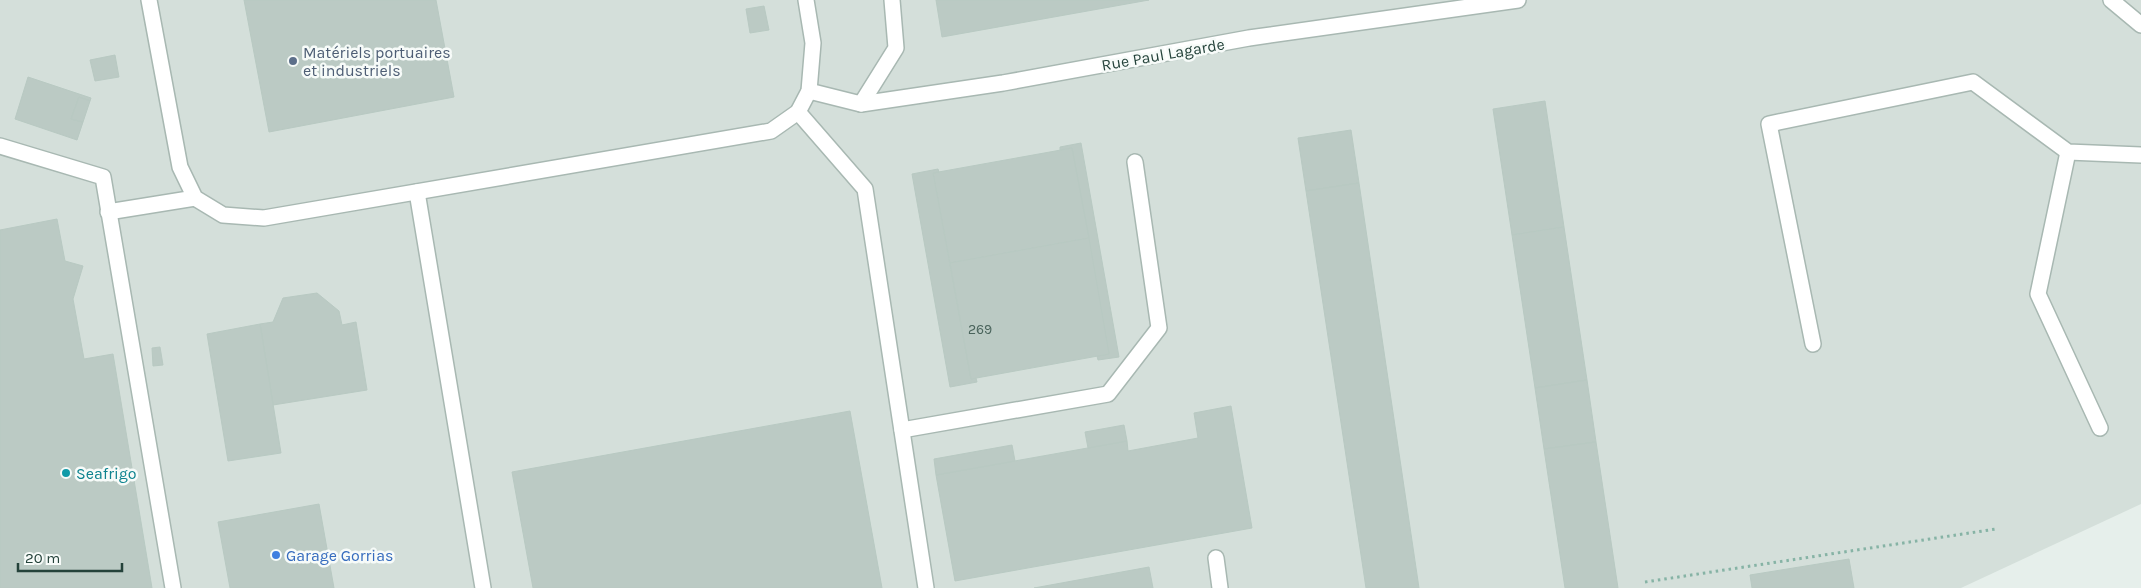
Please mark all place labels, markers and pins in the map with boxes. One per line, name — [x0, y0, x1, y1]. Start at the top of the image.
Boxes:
place label: Matériels portuaires et industriels — [303, 43, 451, 80]
marker: Matériels portuaires et industriels — [287, 55, 299, 67]
place label: Seafrigo — [76, 464, 137, 483]
marker: Seafrigo — [60, 467, 72, 479]
place label: Garage Gorrias — [286, 546, 393, 565]
marker: Garage Gorrias — [270, 549, 282, 561]

